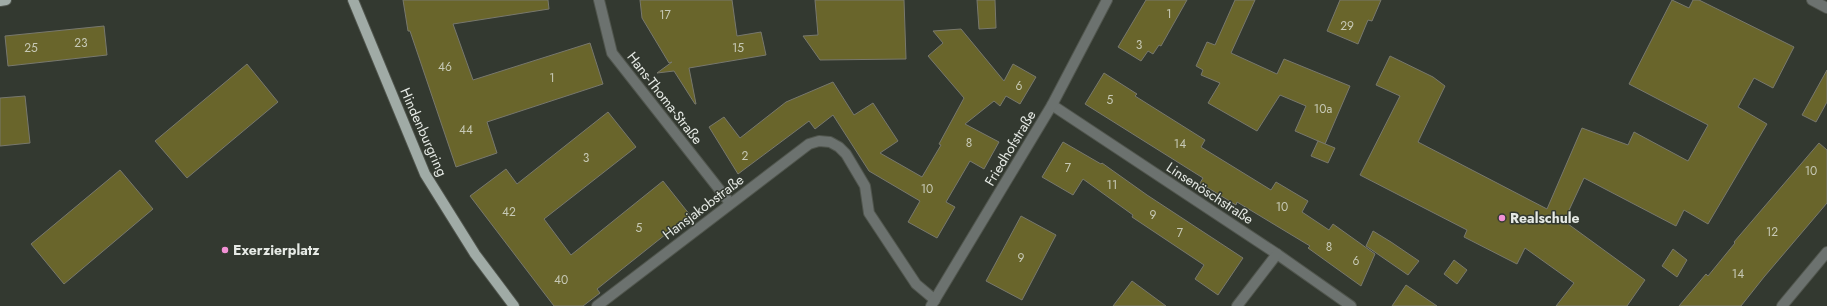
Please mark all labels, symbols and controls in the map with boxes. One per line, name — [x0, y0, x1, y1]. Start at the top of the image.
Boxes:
house number: 1 — [1166, 5, 1172, 23]
house number: 17 — [659, 6, 672, 24]
house number: 29 — [1340, 17, 1354, 35]
house number: 23 — [74, 34, 88, 52]
house number: 3 — [1136, 36, 1143, 54]
house number: 25 — [24, 39, 38, 57]
house number: 15 — [732, 39, 744, 57]
street label: Hans-Thoma-Straße — [622, 48, 708, 148]
house number: 46 — [438, 58, 452, 76]
house number: 1 — [549, 69, 555, 87]
house number: 6 — [1016, 77, 1023, 95]
street label: Hindenburgring — [396, 84, 452, 180]
house number: 5 — [1107, 91, 1114, 109]
house number: 10a — [1314, 100, 1332, 118]
street label: Friedhofstraße — [980, 106, 1040, 190]
house number: 44 — [459, 121, 473, 139]
house number: 8 — [966, 134, 972, 152]
house number: 14 — [1174, 135, 1186, 153]
house number: 2 — [742, 147, 749, 165]
house number: 3 — [583, 149, 590, 167]
street label: Linsenöschstraße — [1162, 157, 1258, 229]
house number: 7 — [1065, 159, 1072, 177]
house number: 10 — [1805, 162, 1817, 180]
street label: Hansjakobstraße — [658, 170, 748, 244]
house number: 11 — [1107, 176, 1117, 194]
house number: 10 — [921, 180, 933, 198]
house number: 10 — [1276, 198, 1288, 216]
house number: 42 — [502, 203, 516, 221]
house number: 9 — [1150, 206, 1157, 224]
place label: Realschule — [1510, 208, 1580, 228]
marker: Realschule — [1497, 213, 1507, 223]
house number: 5 — [636, 219, 643, 237]
house number: 12 — [1766, 223, 1778, 241]
house number: 7 — [1177, 224, 1184, 242]
house number: 8 — [1326, 238, 1332, 256]
place label: Exerzierplatz — [233, 240, 320, 260]
marker: Exerzierplatz — [220, 245, 230, 255]
house number: 9 — [1018, 249, 1025, 267]
house number: 6 — [1353, 252, 1360, 270]
house number: 14 — [1732, 265, 1744, 283]
house number: 40 — [554, 271, 568, 289]

